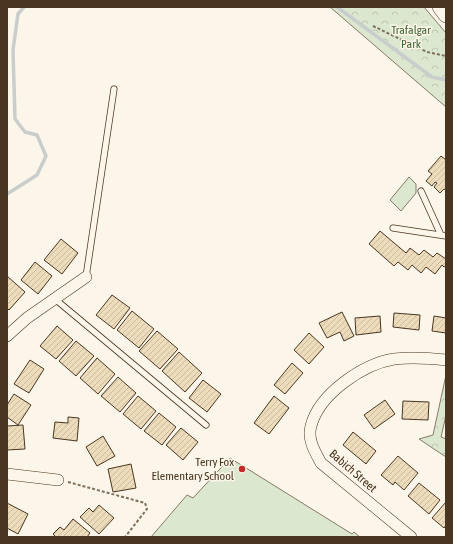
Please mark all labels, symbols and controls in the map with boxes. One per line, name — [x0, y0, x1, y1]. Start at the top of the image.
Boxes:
park label: Trafalgar Park — [391, 23, 431, 51]
street label: Babich Street — [327, 447, 380, 496]
place label: Terry Fox Elementary School — [152, 455, 235, 483]
marker: Terry Fox Elementary School — [237, 464, 247, 474]

